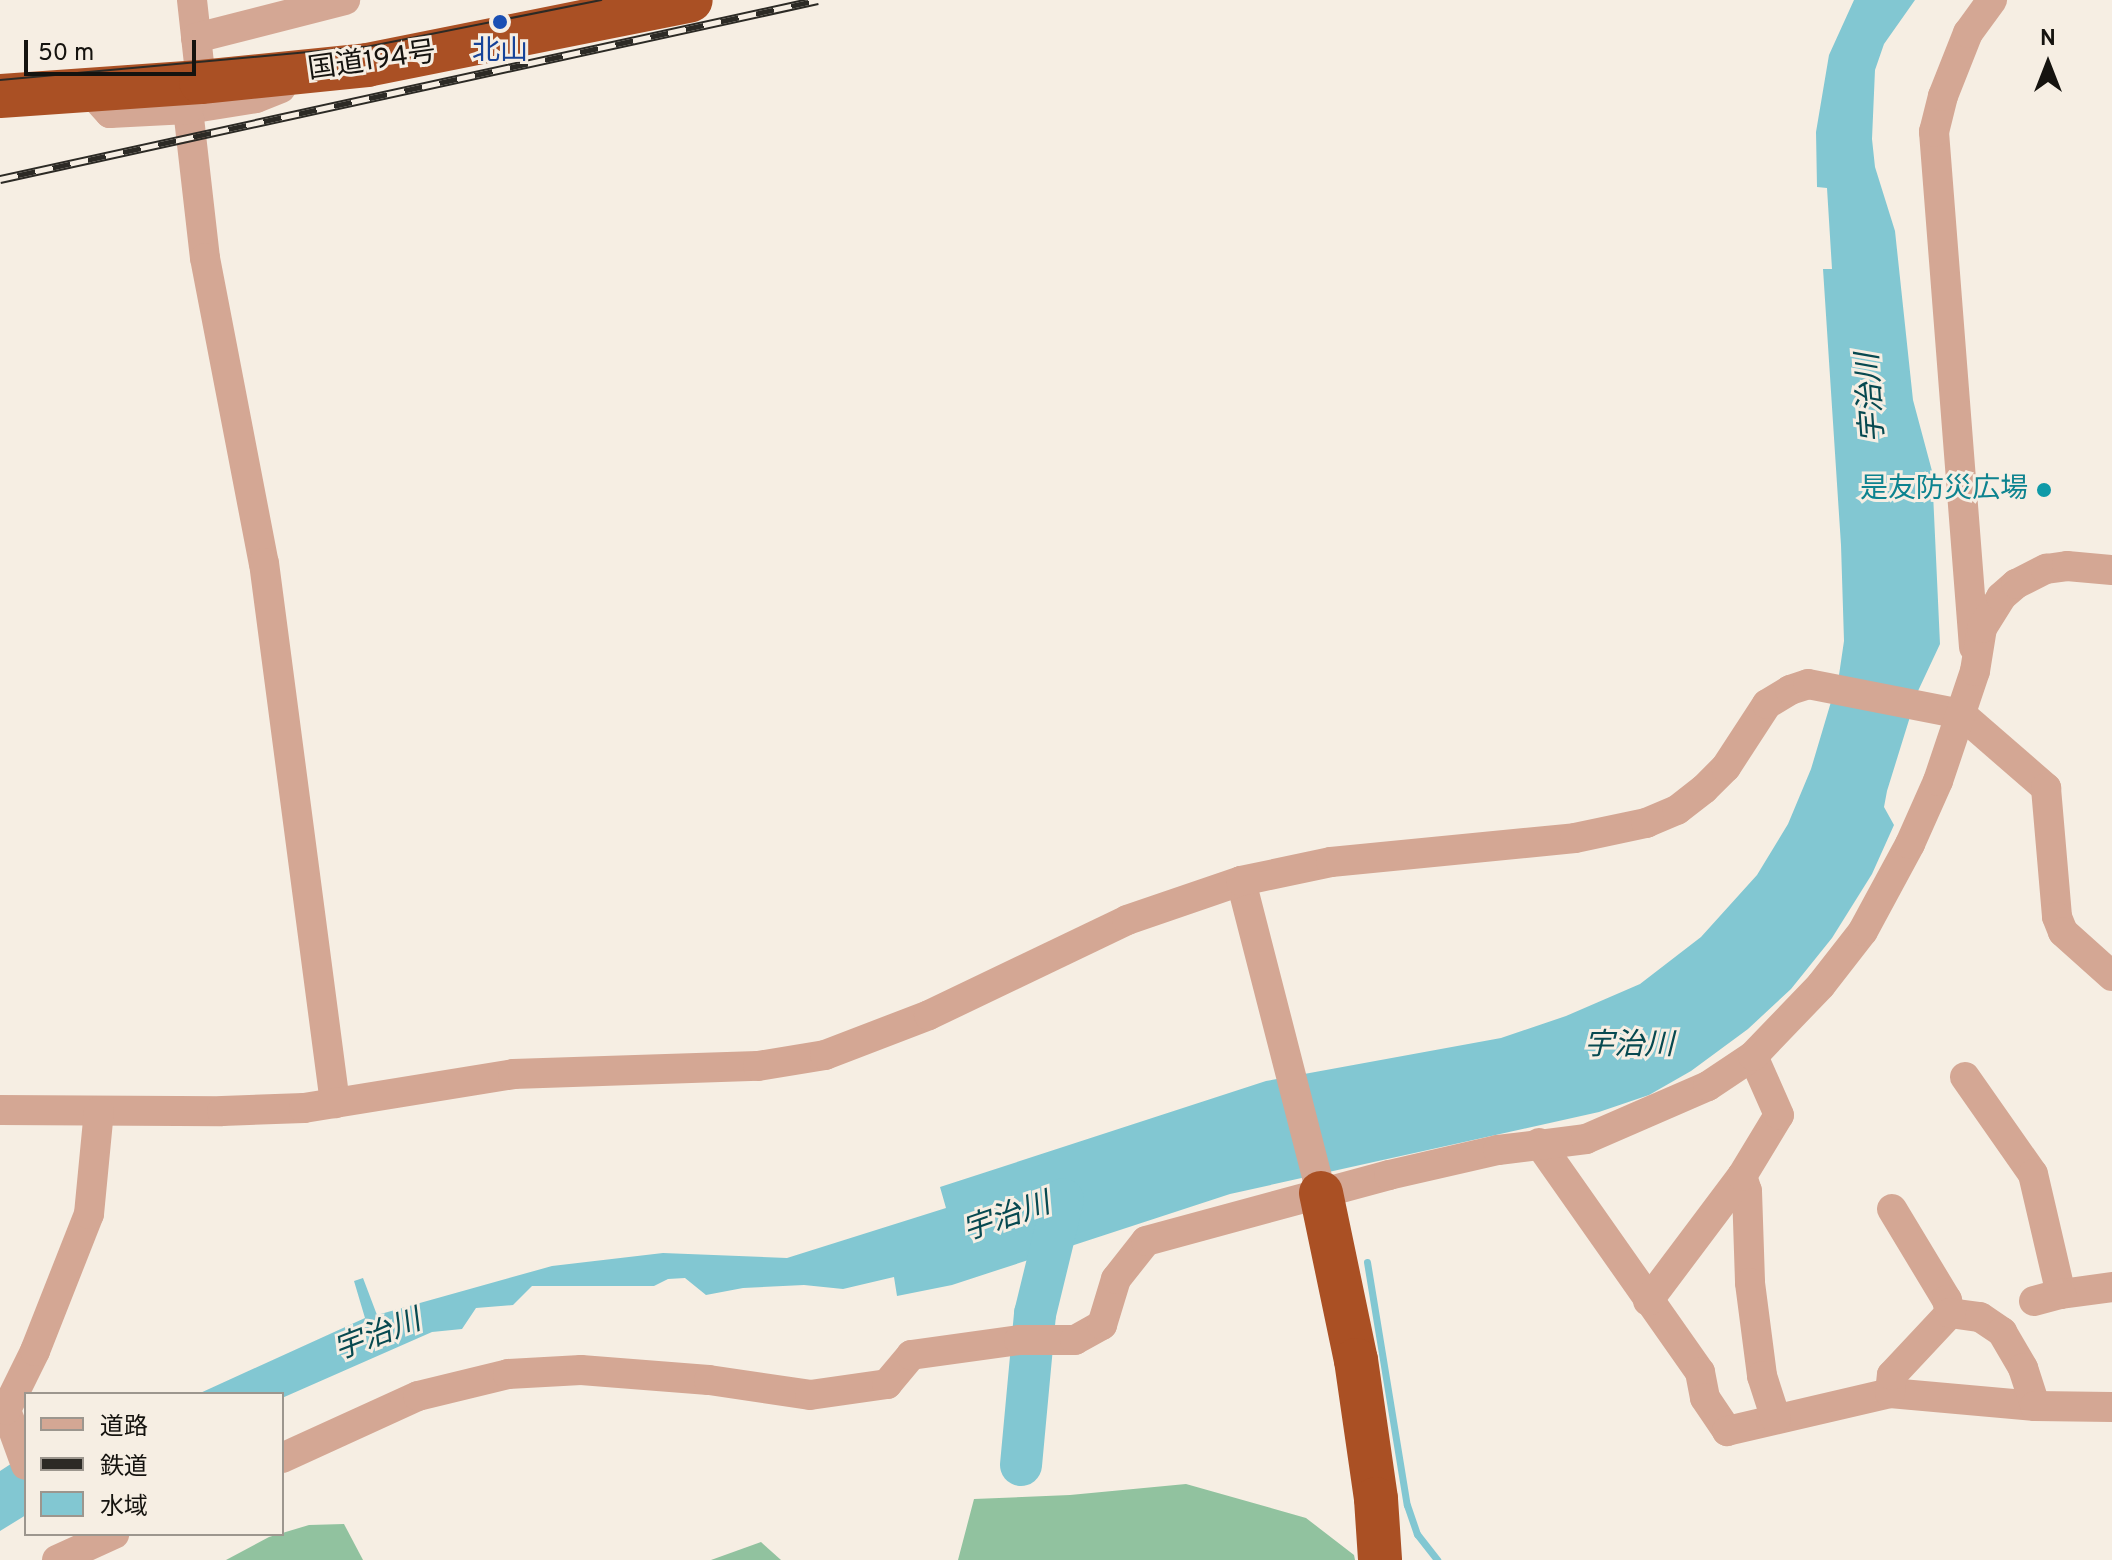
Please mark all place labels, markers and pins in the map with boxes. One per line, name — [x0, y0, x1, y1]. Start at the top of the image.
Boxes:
marker: 北山 — [491, 13, 509, 31]
place label: 北山 — [472, 35, 528, 69]
place label: 是友防災広場 — [1860, 473, 2028, 507]
marker: 是友防災広場 — [2035, 481, 2053, 499]

